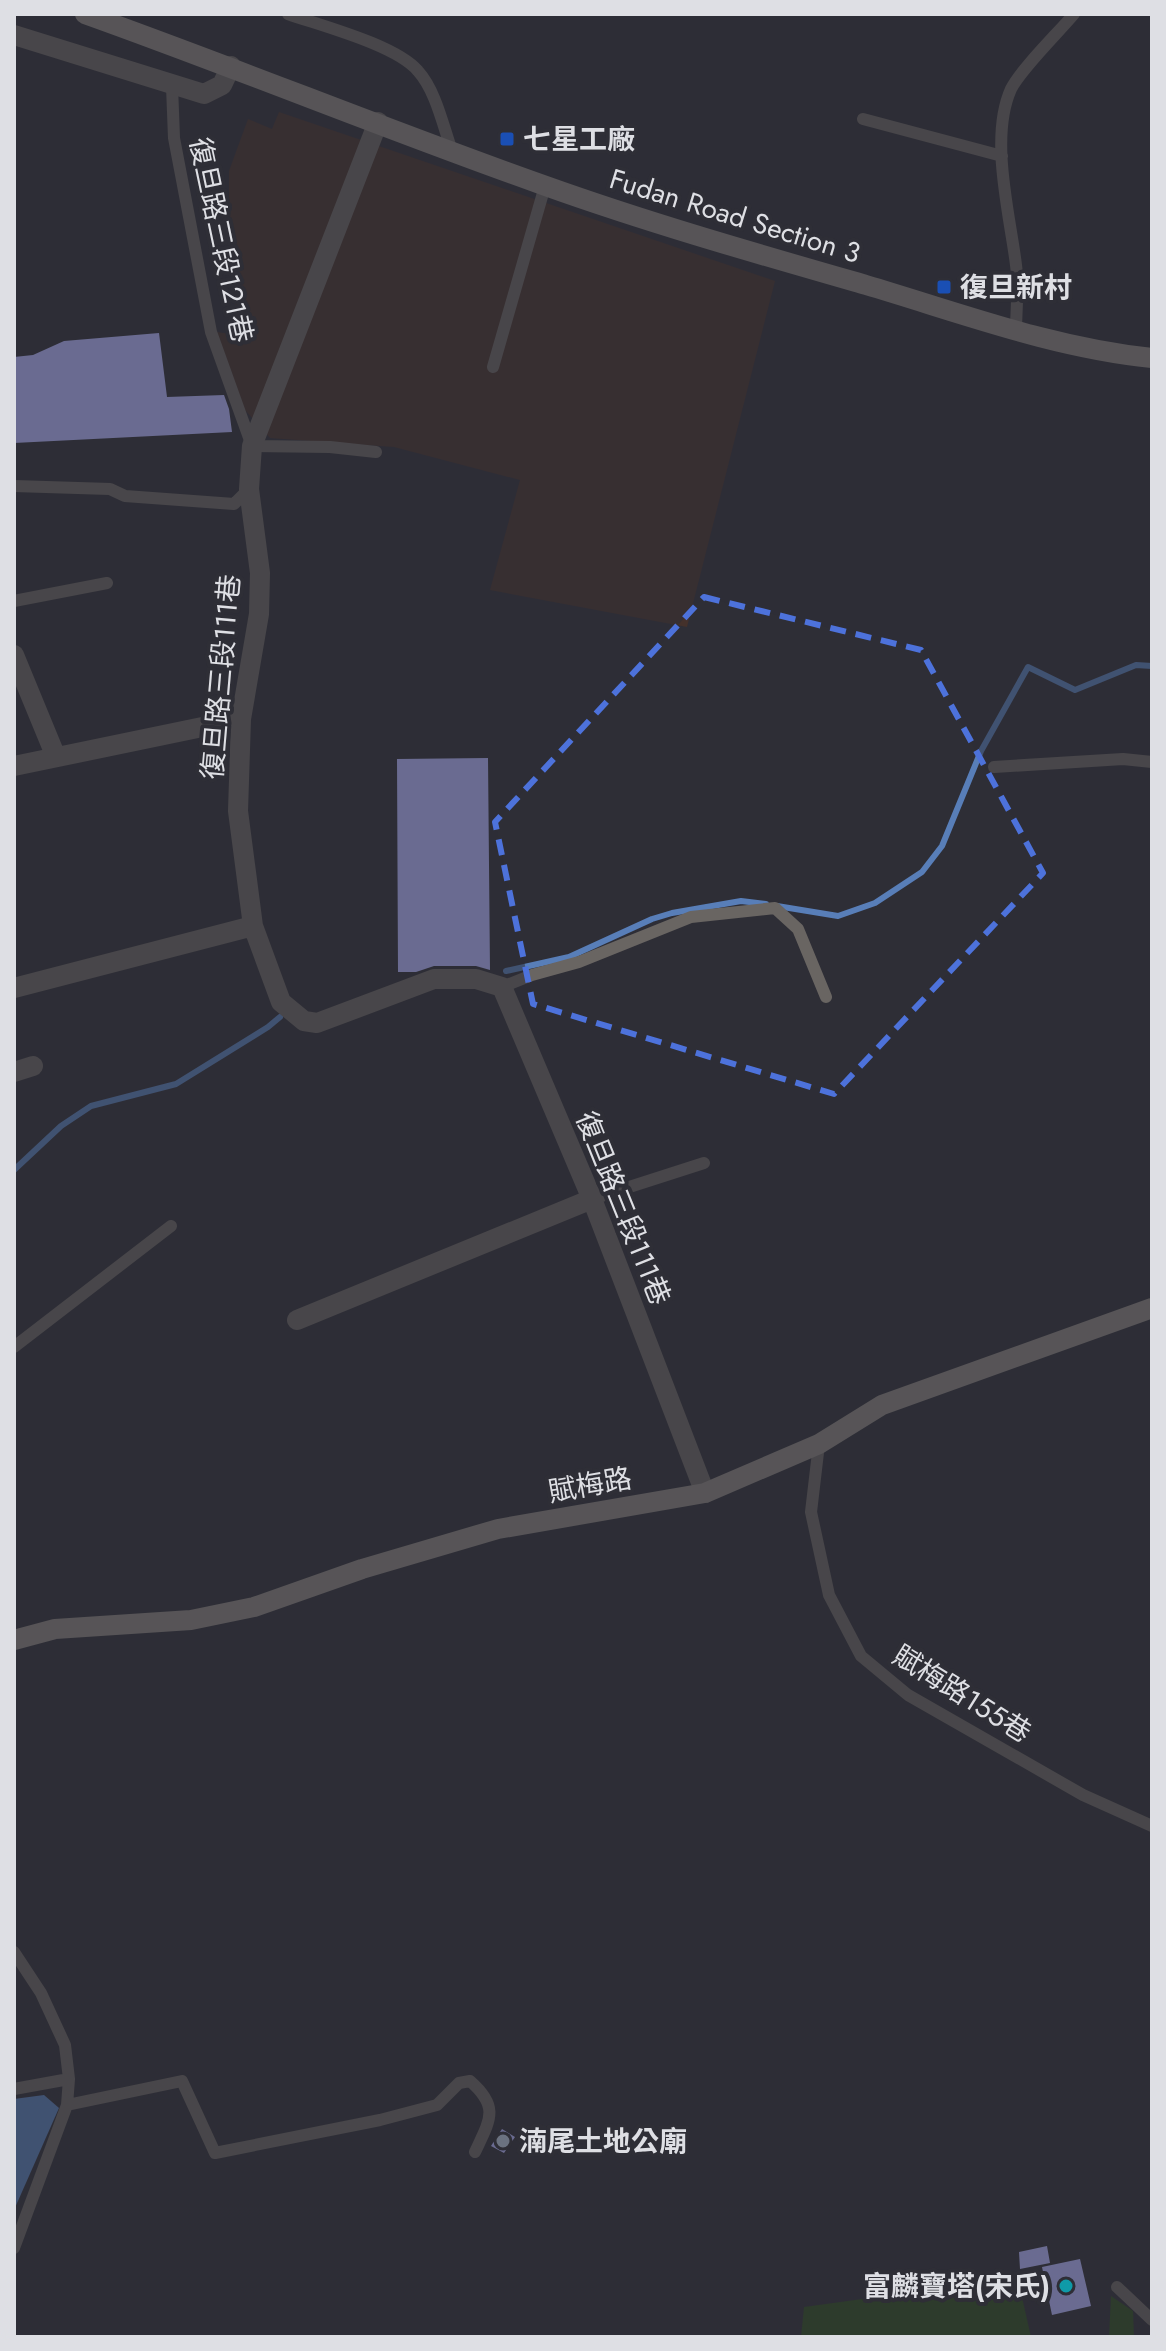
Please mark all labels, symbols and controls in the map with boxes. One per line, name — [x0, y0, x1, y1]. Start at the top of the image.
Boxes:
place label: 七星工廠 — [523, 119, 635, 160]
marker: 七星工廠 — [498, 130, 516, 148]
street label: 復旦路三段121巷 — [179, 133, 263, 347]
street label: Fudan Road Section 3 — [605, 158, 865, 274]
place label: 復旦新村 — [960, 267, 1072, 308]
marker: 復旦新村 — [935, 278, 953, 296]
street label: 復旦路三段111巷 — [192, 573, 250, 781]
street label: 復旦路三段111巷 — [565, 1105, 681, 1311]
street label: 賦梅路 — [545, 1458, 635, 1512]
street label: 賦梅路155巷 — [885, 1635, 1039, 1753]
place label: 湳尾土地公廟 — [519, 2121, 687, 2162]
marker: 湳尾土地公廟 — [494, 2132, 512, 2150]
place label: 富麟寶塔(宋氏) — [863, 2266, 1050, 2307]
marker: 富麟寶塔(宋氏) — [1057, 2277, 1075, 2295]

